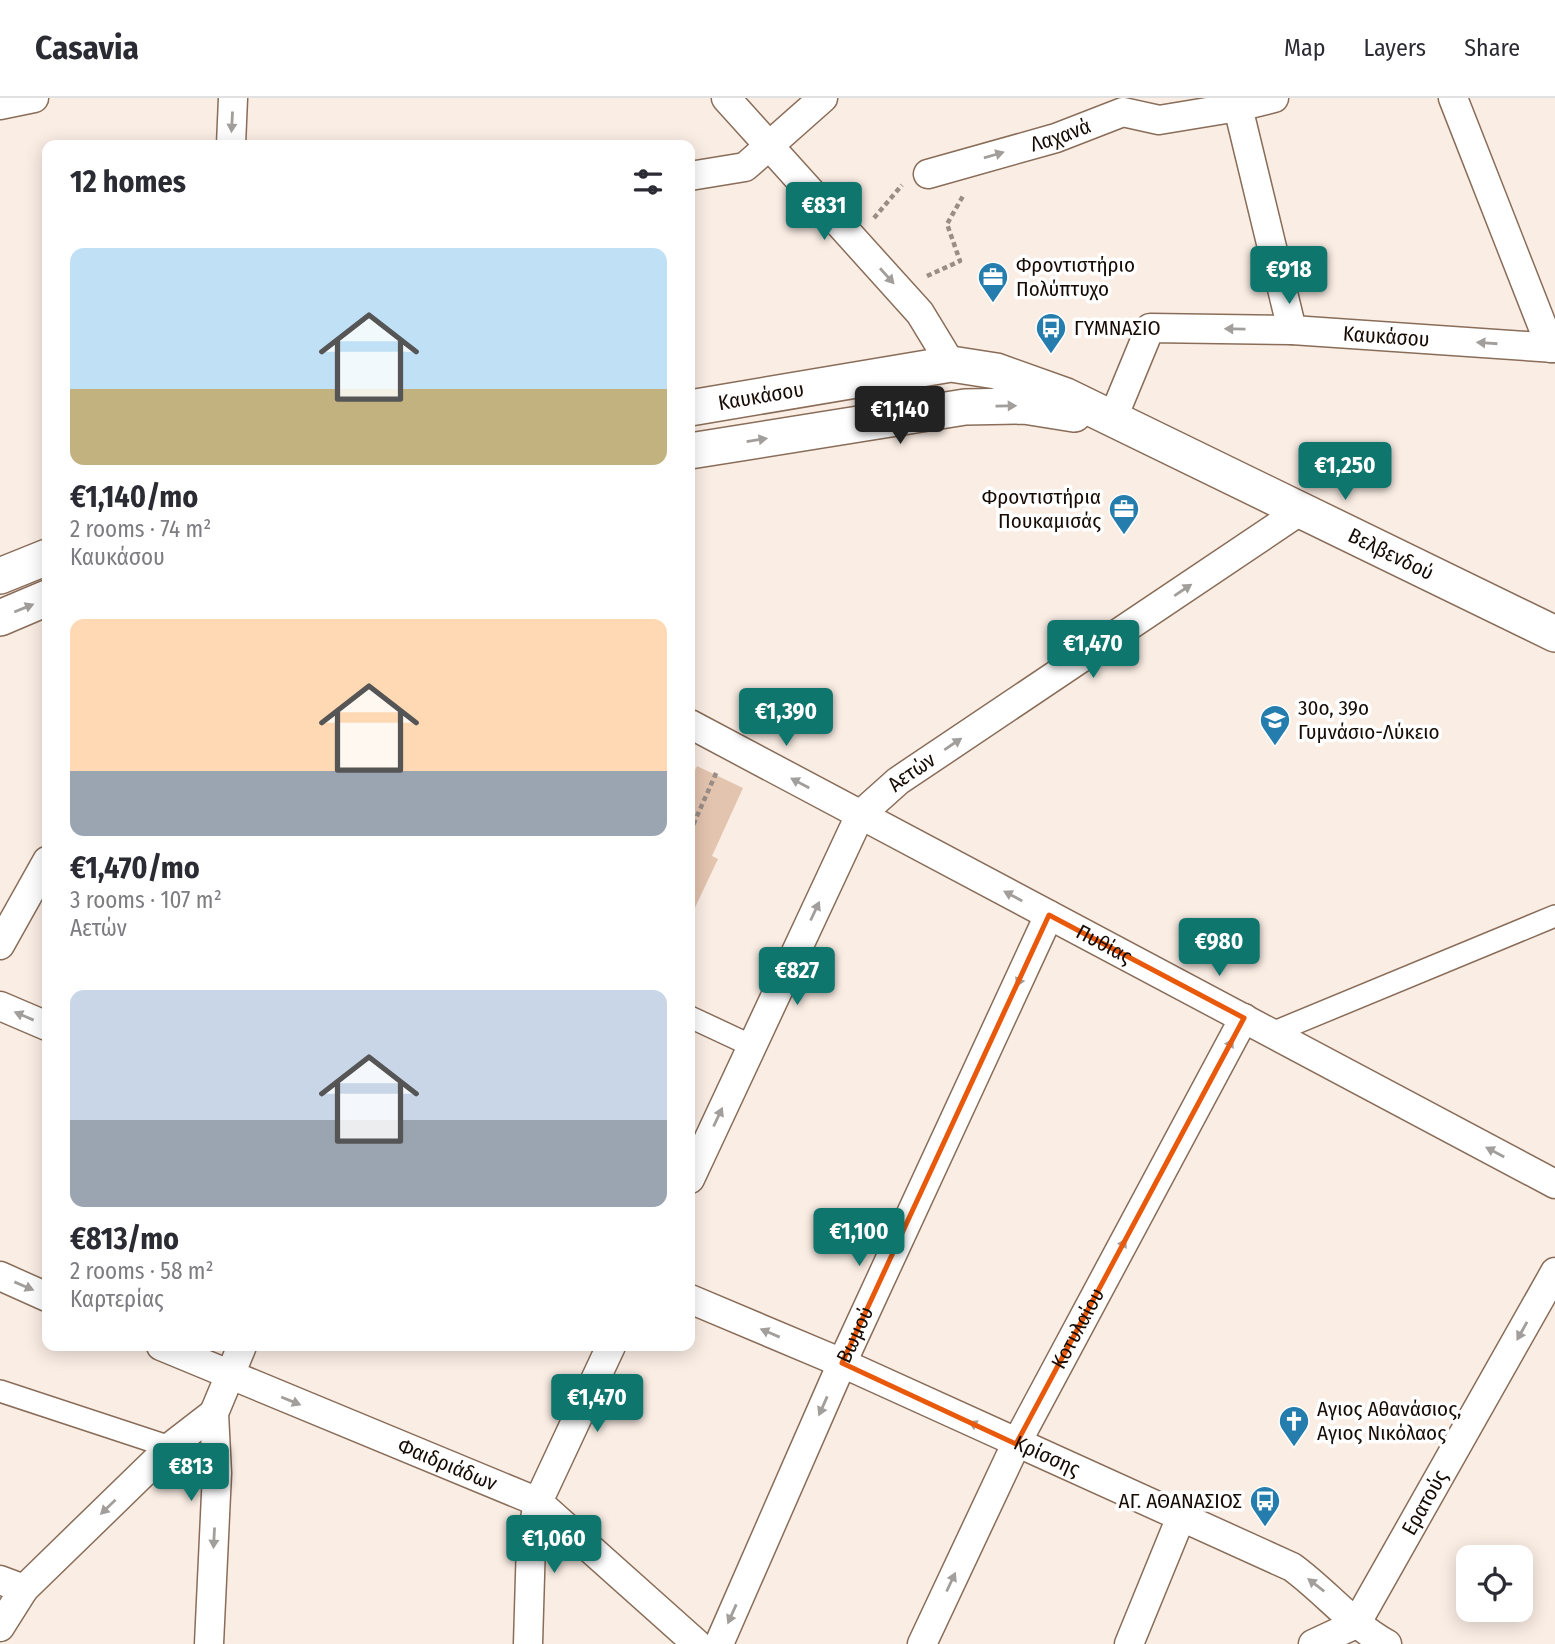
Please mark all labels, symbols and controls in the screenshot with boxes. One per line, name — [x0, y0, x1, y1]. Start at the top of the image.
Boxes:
text: Casavia — [35, 28, 139, 68]
text: Map — [1284, 34, 1326, 62]
text: Layers — [1364, 34, 1426, 62]
text: Share — [1464, 34, 1520, 62]
one-way arrow — [226, 111, 237, 133]
street label: Λαχανά — [1027, 113, 1095, 158]
one-way arrow — [983, 149, 1005, 160]
icon: filters — [629, 163, 667, 201]
text: 12 homes — [70, 164, 186, 200]
pin: €831 — [783, 183, 865, 242]
text: €831 — [802, 191, 846, 219]
pin: €918 — [1248, 246, 1330, 306]
place label: Φροντιστήριο Πολύπτυχο — [1016, 252, 1135, 302]
text: €918 — [1266, 255, 1312, 283]
office icon: Φροντιστήριο Πολύπτυχο — [976, 260, 1010, 304]
one-way arrow — [879, 267, 895, 285]
icon: home — [306, 294, 432, 420]
bus stop icon: ΓΥΜΝΑΣΙΟ — [1034, 311, 1068, 355]
place label: ΓΥΜΝΑΣΙΟ — [1074, 315, 1161, 341]
street label: Καυκάσου — [1342, 321, 1430, 352]
one-way arrow — [1224, 324, 1246, 335]
one-way arrow — [1476, 338, 1498, 349]
street label: Καυκάσου — [716, 376, 806, 416]
pin: €1,140 — [843, 386, 957, 446]
text: €1,140 — [871, 395, 929, 423]
one-way arrow — [996, 401, 1018, 412]
one-way arrow — [746, 434, 768, 445]
pin: €1,250 — [1288, 442, 1402, 502]
text: €1,250 — [1314, 451, 1376, 479]
text: €1,140/mo — [70, 479, 198, 515]
place label: Φροντιστήρια Πουκαμισάς — [982, 484, 1101, 534]
office icon: Φροντιστήρια Πουκαμισάς — [1107, 492, 1141, 536]
text: 2 rooms · 74 m² — [70, 515, 211, 543]
street label: Βελβενδού — [1344, 522, 1438, 586]
text: Καυκάσου — [70, 543, 165, 571]
one-way arrow — [1174, 583, 1192, 597]
one-way arrow — [13, 602, 34, 613]
pin: €1,470 — [1036, 620, 1150, 680]
text: €1,470 — [1063, 629, 1123, 657]
icon: home — [306, 665, 432, 791]
pin: €1,390 — [729, 688, 843, 748]
place label: 30ο, 39ο Γυμνάσιο-Λύκειο — [1298, 695, 1440, 745]
text: €1,390 — [755, 697, 817, 725]
school or university icon: 30ο, 39ο Γυμνάσιο-Λύκειο — [1258, 703, 1292, 747]
one-way arrow — [944, 738, 963, 751]
street label: Αετών — [882, 747, 940, 797]
one-way arrow — [790, 777, 810, 789]
text: €1,470/mo — [70, 850, 200, 886]
text: 3 rooms · 107 m² — [70, 886, 222, 914]
one-way arrow — [1003, 890, 1023, 901]
one-way arrow — [809, 901, 821, 921]
text: Αετών — [70, 914, 127, 942]
pin: €980 — [1178, 918, 1260, 978]
street label: Πυθίας — [1072, 919, 1137, 970]
text: €980 — [1195, 927, 1243, 955]
pin: €827 — [756, 948, 838, 1007]
text: €827 — [775, 956, 819, 984]
one-way arrow — [1015, 967, 1027, 987]
one-way arrow — [13, 1010, 34, 1021]
icon: home — [306, 1036, 432, 1162]
one-way arrow — [1221, 1037, 1233, 1057]
one-way arrow — [713, 1107, 724, 1127]
one-way arrow — [1485, 1146, 1505, 1158]
pin: €1,100 — [802, 1208, 916, 1268]
text: €1,100 — [829, 1217, 889, 1245]
text: €813/mo — [70, 1221, 179, 1257]
one-way arrow — [1115, 1238, 1126, 1258]
text: 2 rooms · 58 m² — [70, 1257, 214, 1285]
one-way arrow — [13, 1281, 34, 1292]
street label: Κοτυλαίου — [1046, 1284, 1110, 1373]
text: Καρτερίας — [70, 1285, 164, 1313]
street label: Βωμού — [831, 1302, 879, 1367]
one-way arrow — [1516, 1321, 1528, 1341]
one-way arrow — [760, 1327, 781, 1338]
pin: €1,470 — [540, 1374, 654, 1434]
text: €1,470 — [567, 1383, 627, 1411]
one-way arrow — [281, 1395, 302, 1406]
one-way arrow — [817, 1396, 829, 1416]
place label: Αγιος Αθανάσιος, Αγιος Νικόλαος — [1317, 1396, 1461, 1446]
church icon: Αγιος Αθανάσιος, Αγιος Νικόλαος — [1277, 1404, 1311, 1448]
one-way arrow — [968, 1420, 988, 1432]
street label: Κρίσσης — [1010, 1430, 1084, 1482]
street label: Φαιδριάδων — [394, 1432, 501, 1497]
pin: €813 — [150, 1444, 232, 1503]
text: €813 — [169, 1452, 213, 1480]
street label: Ερατούς — [1396, 1465, 1453, 1540]
bus stop icon: ΑΓ. ΑΘΑΝΑΣΙΟΣ — [1248, 1484, 1282, 1528]
place label: ΑΓ. ΑΘΑΝΑΣΙΟΣ — [1119, 1488, 1242, 1514]
one-way arrow — [100, 1499, 117, 1516]
pin: €1,060 — [497, 1516, 611, 1575]
text: €1,060 — [522, 1524, 586, 1552]
one-way arrow — [209, 1528, 220, 1550]
map controls — [1456, 1545, 1533, 1622]
button: locate — [1456, 1545, 1533, 1622]
one-way arrow — [946, 1572, 957, 1592]
one-way arrow — [1307, 1578, 1325, 1593]
one-way arrow — [726, 1604, 737, 1625]

